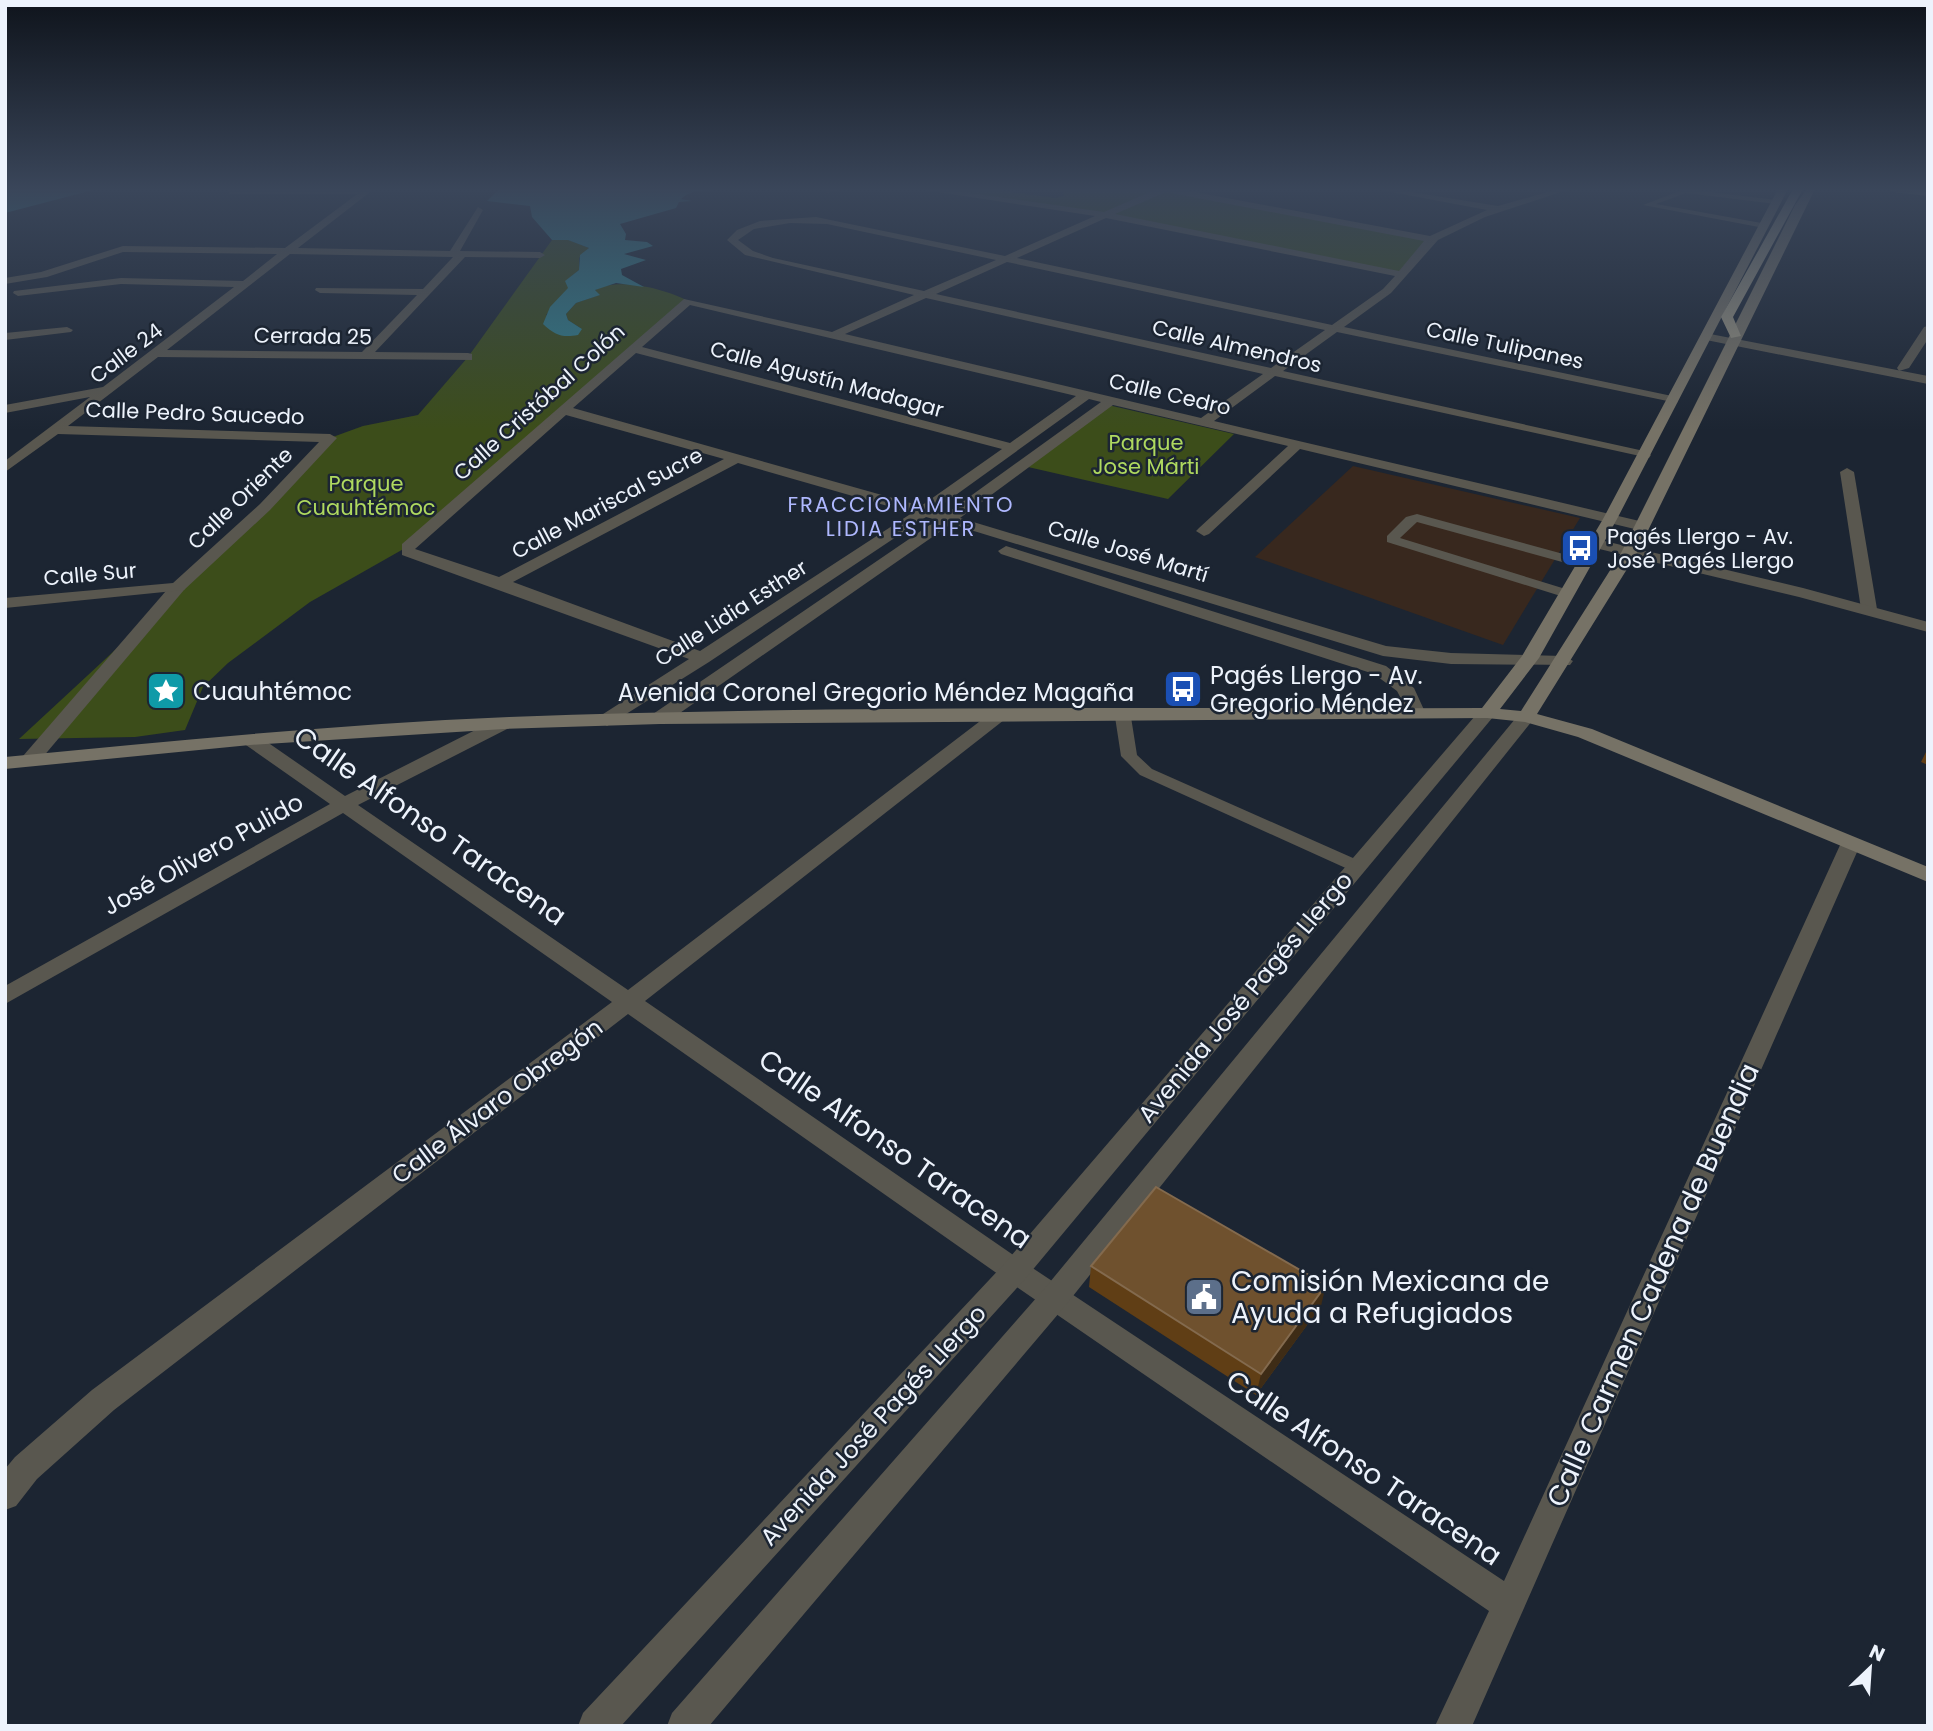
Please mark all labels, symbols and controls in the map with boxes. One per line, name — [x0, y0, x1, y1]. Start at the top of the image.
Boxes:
street label: Calle Almendros — [1149, 312, 1325, 380]
street label: Calle Tulipanes — [1424, 314, 1586, 376]
street label: Calle 24 — [83, 316, 169, 390]
street label: Calle Cristóbal Colón — [447, 317, 631, 487]
street label: Cerrada 25 — [254, 320, 372, 352]
street label: Calle Agustín Madagar — [707, 334, 947, 424]
street label: Calle Cedro — [1106, 366, 1234, 422]
street label: Calle Pedro Saucedo — [85, 395, 305, 431]
park label: Parque Jose Márti — [1092, 428, 1200, 481]
street label: Calle Oriente — [181, 440, 299, 556]
street label: Calle Mariscal Sucre — [506, 440, 708, 566]
park label: Parque Cuauhtémoc — [296, 469, 436, 522]
district label: FRACCIONAMIENTO LIDIA ESTHER — [787, 490, 1015, 543]
street label: Calle José Martí — [1044, 513, 1212, 589]
place label: Pagés Llergo - Av. José Pagés Llergo — [1607, 522, 1794, 575]
bus stop icon: Pagés Llergo - Av. José Pagés Llergo — [1559, 527, 1601, 569]
street label: Calle Lidia Esther — [649, 553, 813, 673]
street label: Calle Sur — [42, 555, 138, 592]
place label: Pagés Llergo - Av. Gregorio Méndez — [1210, 659, 1423, 720]
bus stop icon: Pagés Llergo - Av. Gregorio Méndez — [1162, 668, 1204, 710]
place icon: Cuauhtémoc — [145, 670, 187, 712]
place label: Cuauhtémoc — [193, 675, 352, 708]
street label: Avenida Coronel Gregorio Méndez Magaña — [618, 676, 1134, 709]
street label: Calle Alfonso Taracena — [286, 717, 574, 935]
street label: José Olivero Pulido — [97, 785, 309, 923]
street label: Avenida José Pagés Llergo — [1130, 864, 1360, 1130]
street label: Calle Álvaro Obregón — [385, 1011, 609, 1191]
street label: Calle Alfonso Taracena — [751, 1040, 1039, 1258]
street label: Calle Carmen Cadena de Buendia — [1537, 1057, 1769, 1513]
place label: Comisión Mexicana de Ayuda a Refugiados — [1231, 1262, 1549, 1333]
public building icon: Comisión Mexicana de Ayuda a Refugiados — [1183, 1276, 1225, 1318]
street label: Avenida José Pagés Llergo — [752, 1297, 994, 1553]
street label: Calle Alfonso Taracena — [1219, 1361, 1509, 1575]
north arrow — [1835, 1633, 1905, 1703]
text: N — [1865, 1638, 1889, 1668]

